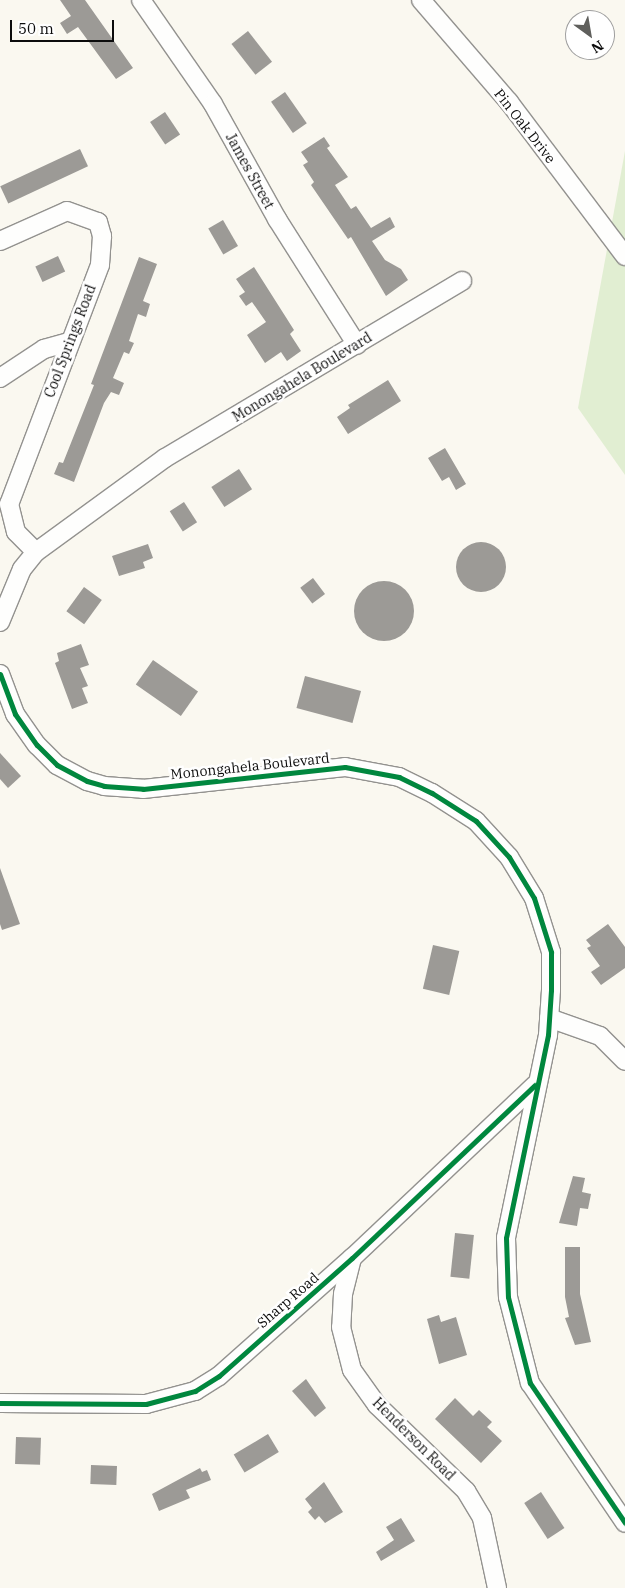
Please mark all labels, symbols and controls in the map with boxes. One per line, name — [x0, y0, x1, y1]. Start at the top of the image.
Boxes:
scale bar — [12, 10, 116, 42]
north arrow — [565, 10, 615, 60]
text: 50 m — [18, 19, 54, 38]
text: N — [588, 36, 607, 57]
street label: Pin Oak Drive — [491, 85, 559, 167]
street label: James Street — [222, 130, 278, 212]
street label: Cool Springs Road — [41, 282, 99, 400]
street label: Monongahela Boulevard — [229, 329, 375, 425]
street label: Monongahela Boulevard — [170, 749, 330, 783]
street label: Sharp Road — [254, 1269, 322, 1331]
street label: Henderson Road — [369, 1394, 459, 1484]

